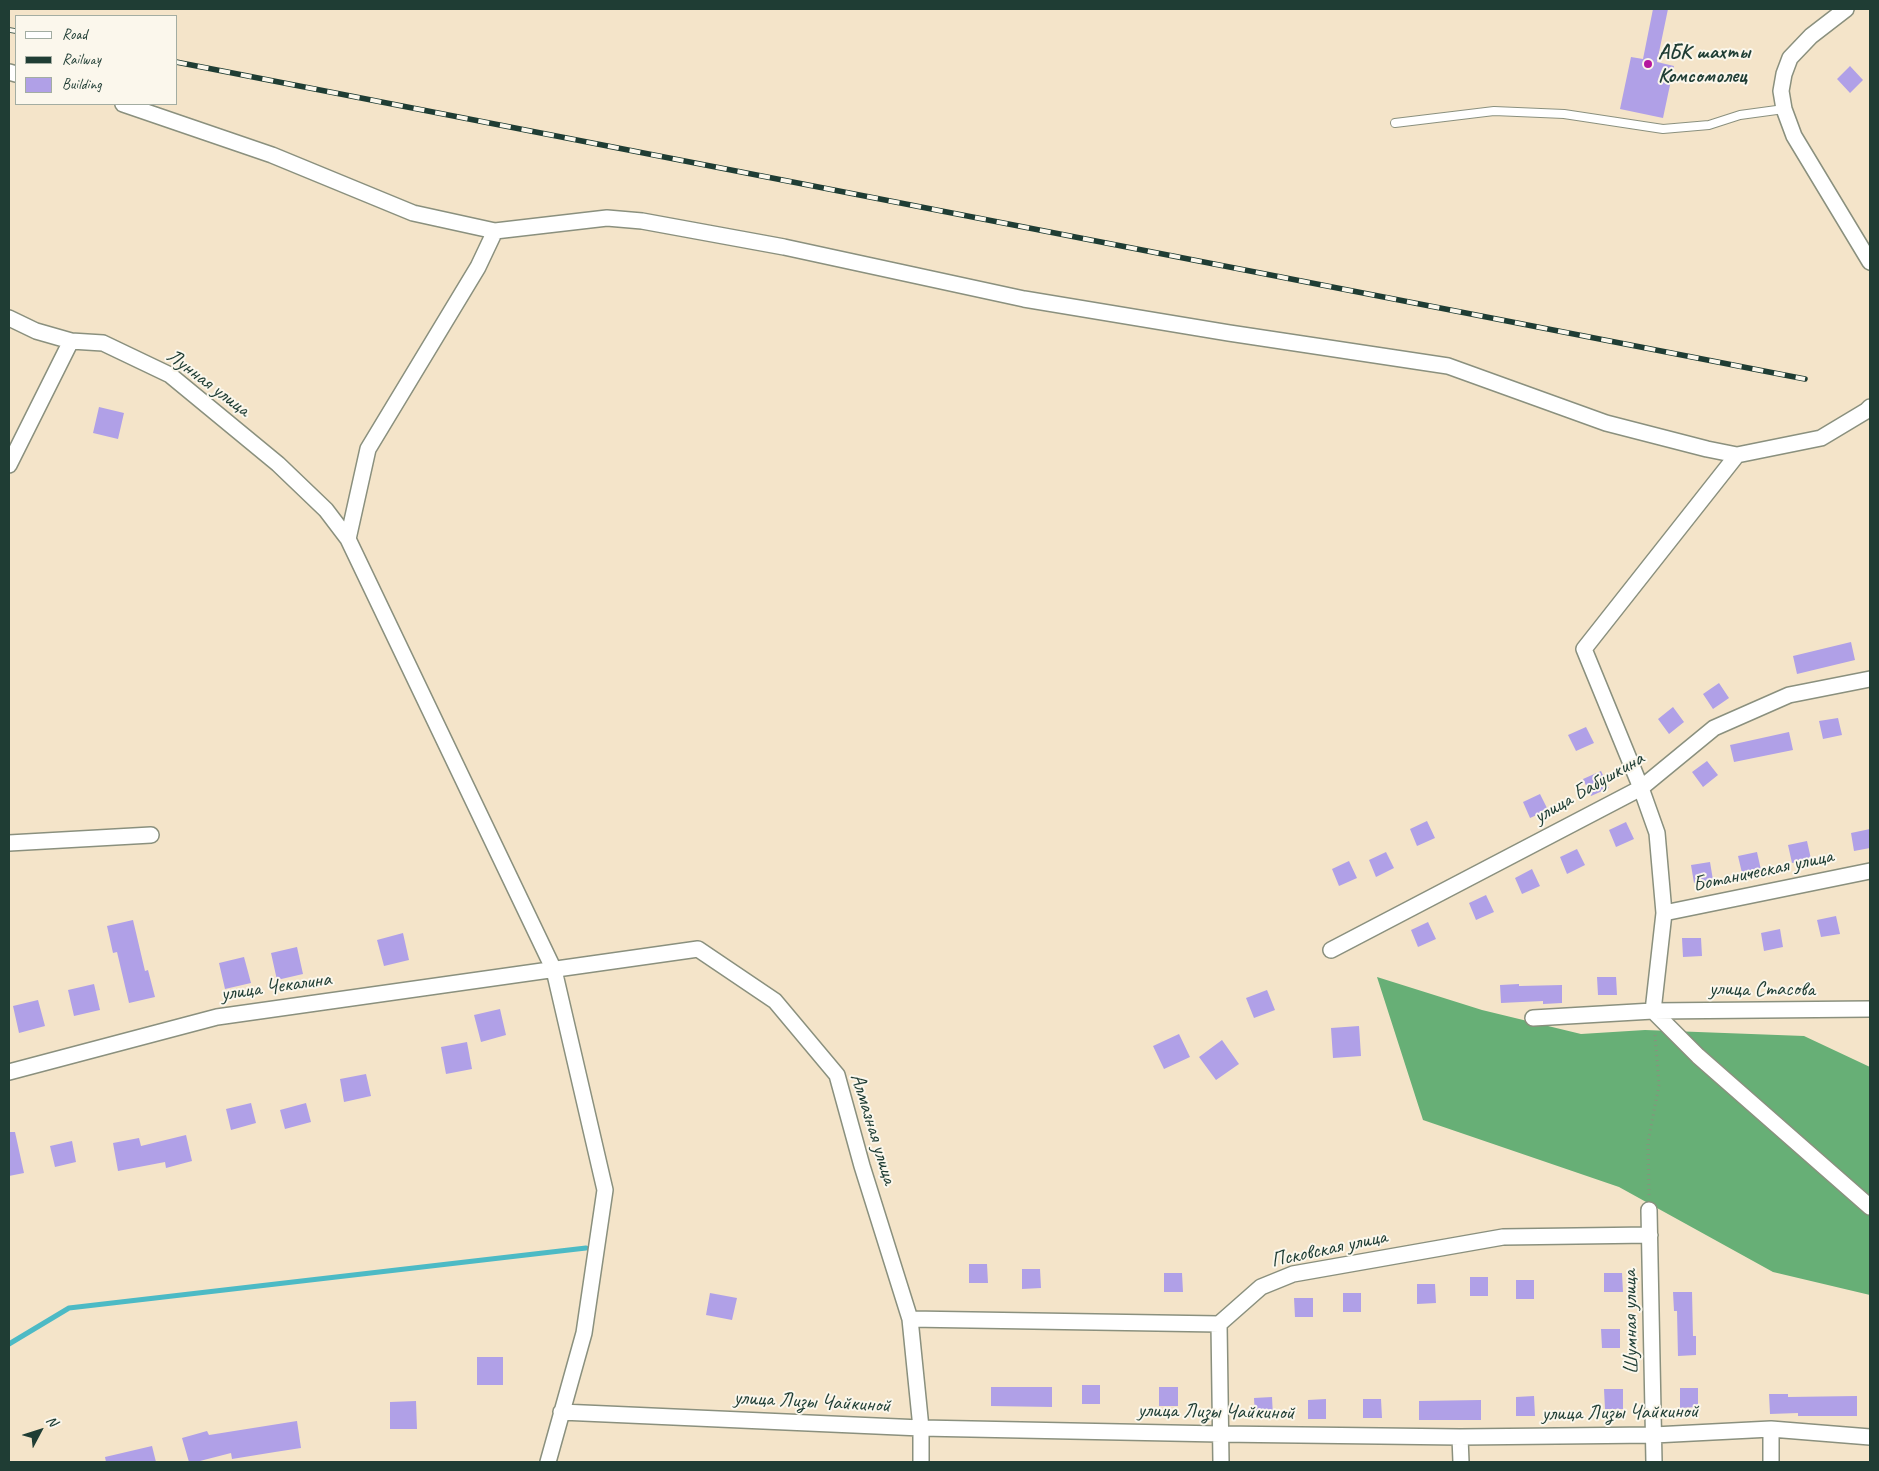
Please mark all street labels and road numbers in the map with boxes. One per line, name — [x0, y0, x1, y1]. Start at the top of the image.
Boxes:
street label: Лунная улица — [161, 343, 255, 423]
street label: улица Бабушкина — [1529, 746, 1649, 830]
street label: Ботаническая улица — [1691, 844, 1835, 898]
street label: улица Чекалина — [219, 967, 333, 1007]
street label: улица Стасова — [1709, 976, 1815, 1002]
street label: Алмазная улица — [844, 1070, 902, 1188]
street label: Псковская улица — [1269, 1224, 1389, 1274]
street label: Шумная улица — [1617, 1270, 1645, 1374]
street label: улица Лизы Чайкиной — [733, 1385, 891, 1419]
street label: улица Лизы Чайкиной — [1137, 1398, 1295, 1426]
street label: улица Лизы Чайкиной — [1541, 1399, 1699, 1427]

